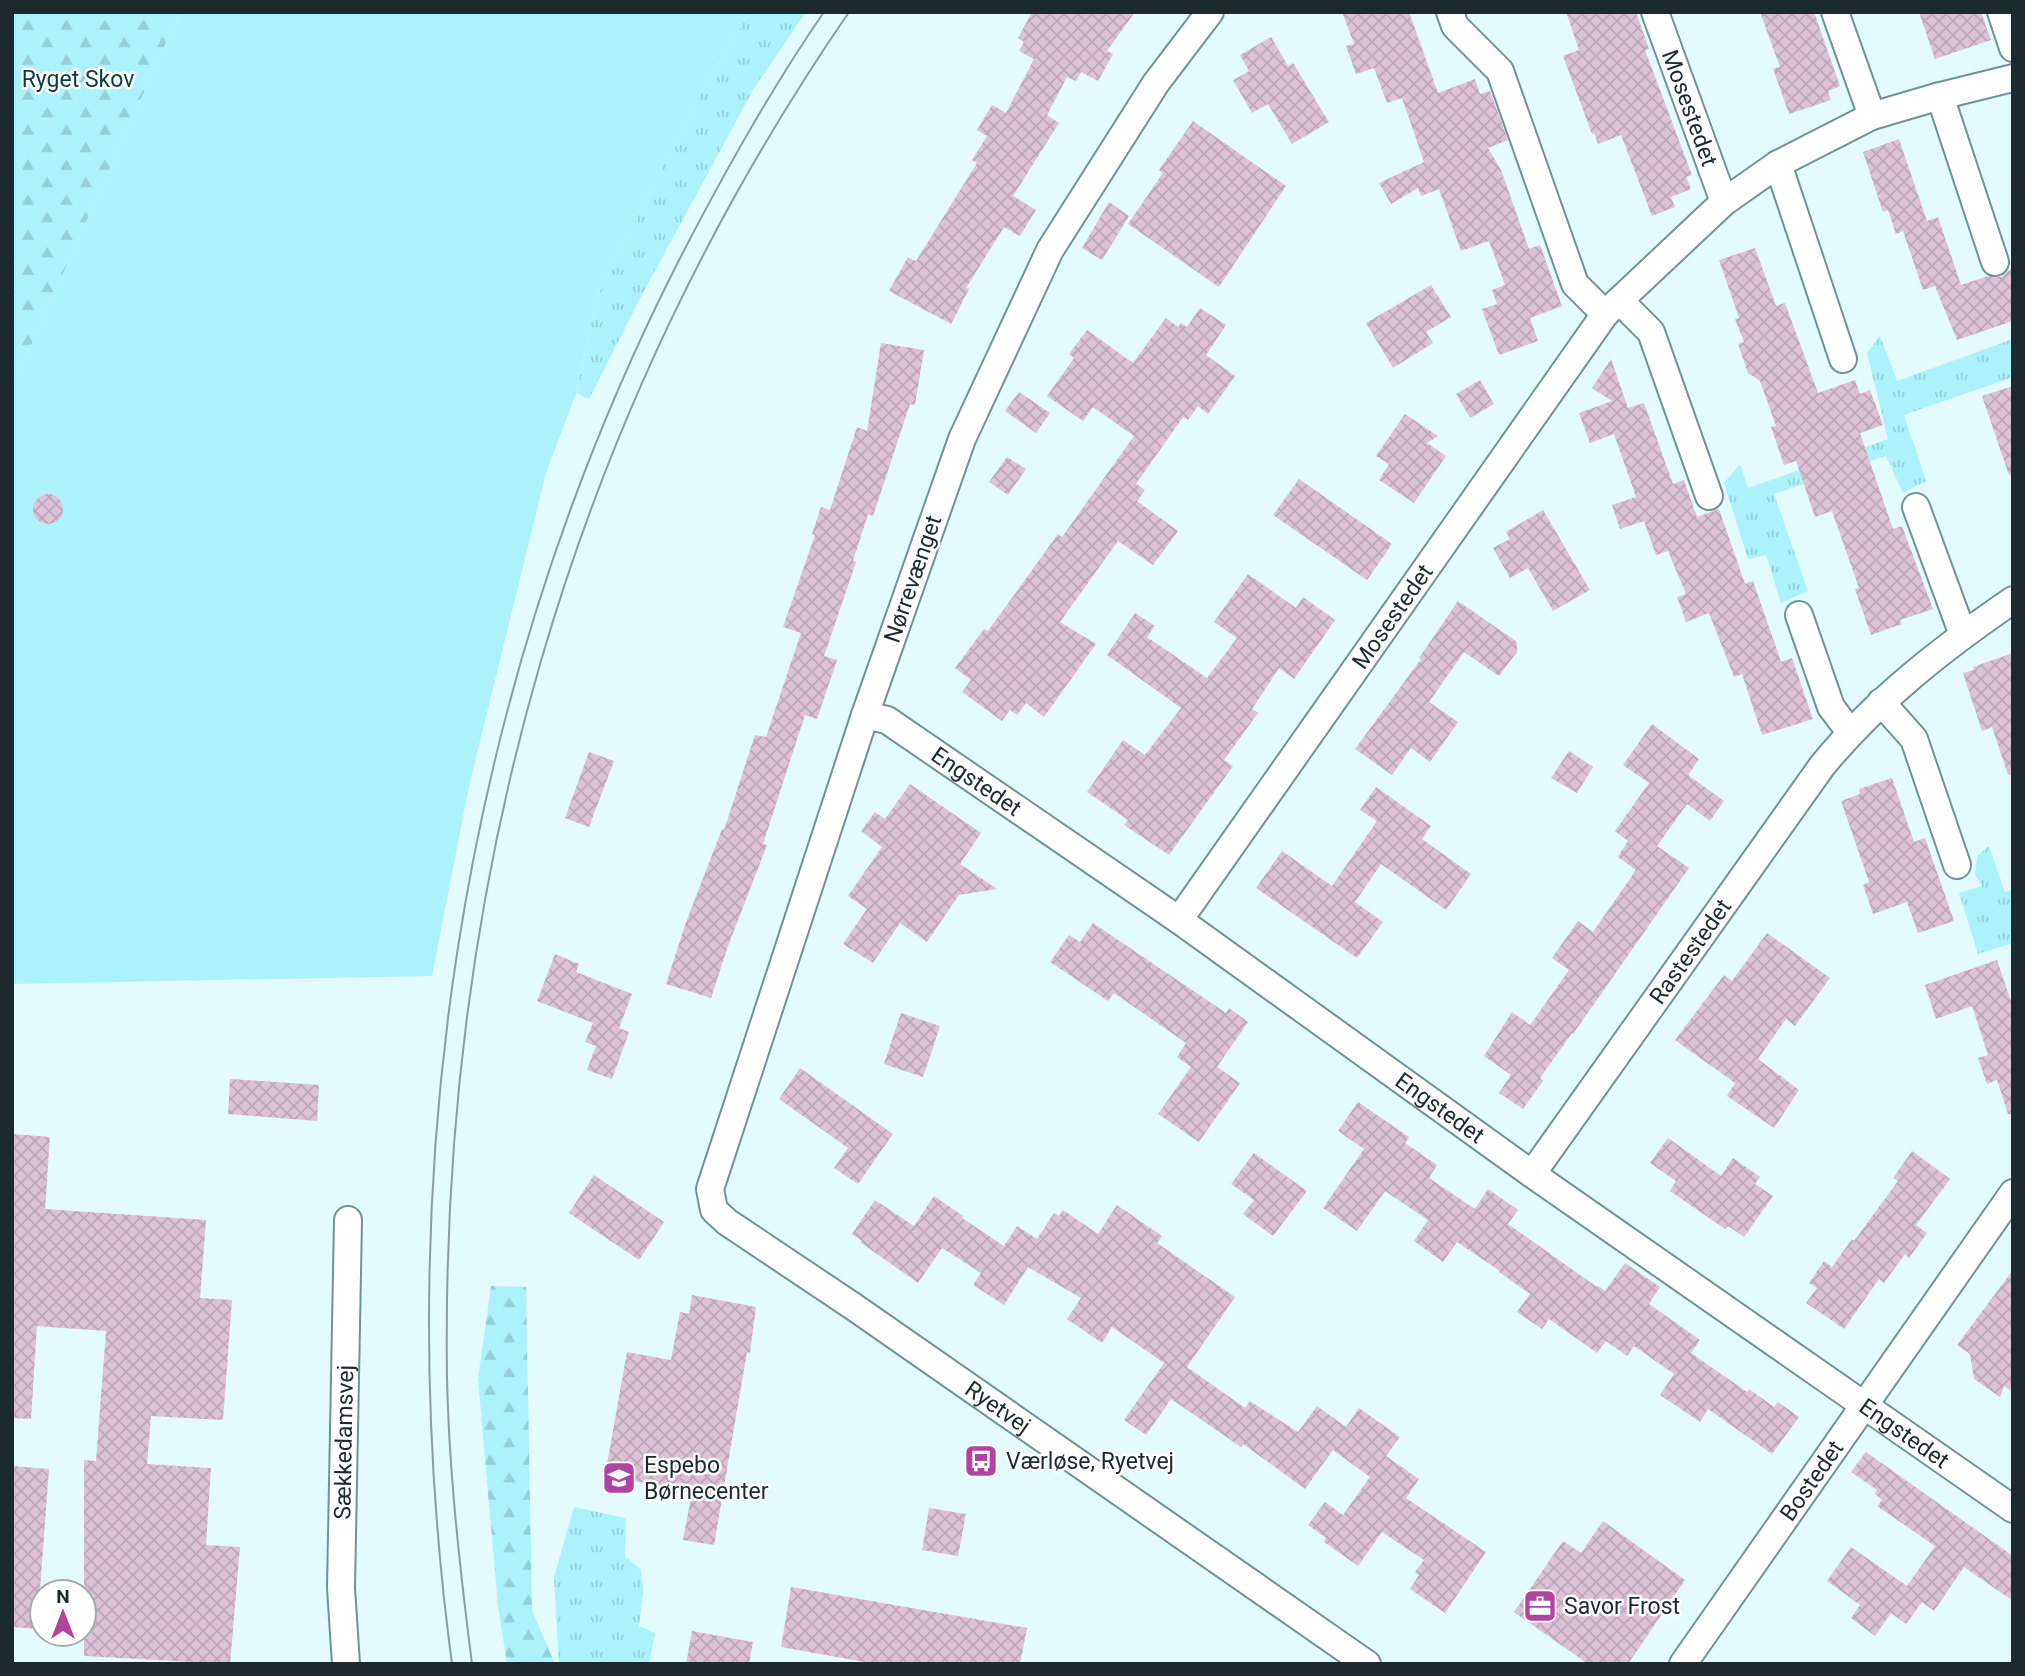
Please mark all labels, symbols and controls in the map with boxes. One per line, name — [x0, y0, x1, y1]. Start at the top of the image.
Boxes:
street label: Mosestedet — [1656, 46, 1723, 170]
park label: Ryget Skov — [22, 66, 134, 93]
street label: Nørrevænget — [879, 512, 947, 646]
street label: Mosestedet — [1346, 559, 1438, 674]
street label: Engstedet — [926, 741, 1027, 822]
street label: Rastestedet — [1644, 894, 1737, 1009]
street label: Engstedet — [1390, 1067, 1490, 1149]
street label: Sækkedamsvej — [329, 1365, 359, 1520]
street label: Ryetvej — [960, 1375, 1036, 1439]
street label: Engstedet — [1854, 1393, 1954, 1474]
street label: Bostedet — [1774, 1435, 1849, 1526]
bus stop icon: Værløse, Ryetvej — [962, 1442, 1000, 1480]
place label: Værløse, Ryetvej — [1006, 1448, 1174, 1475]
place label: Espebo Børnecenter — [644, 1452, 769, 1505]
school or university icon: Espebo Børnecenter — [600, 1459, 638, 1497]
north arrow — [28, 1578, 98, 1648]
text: N — [56, 1585, 70, 1608]
office icon: Savor Frost — [1521, 1587, 1559, 1625]
place label: Savor Frost — [1564, 1593, 1680, 1620]

